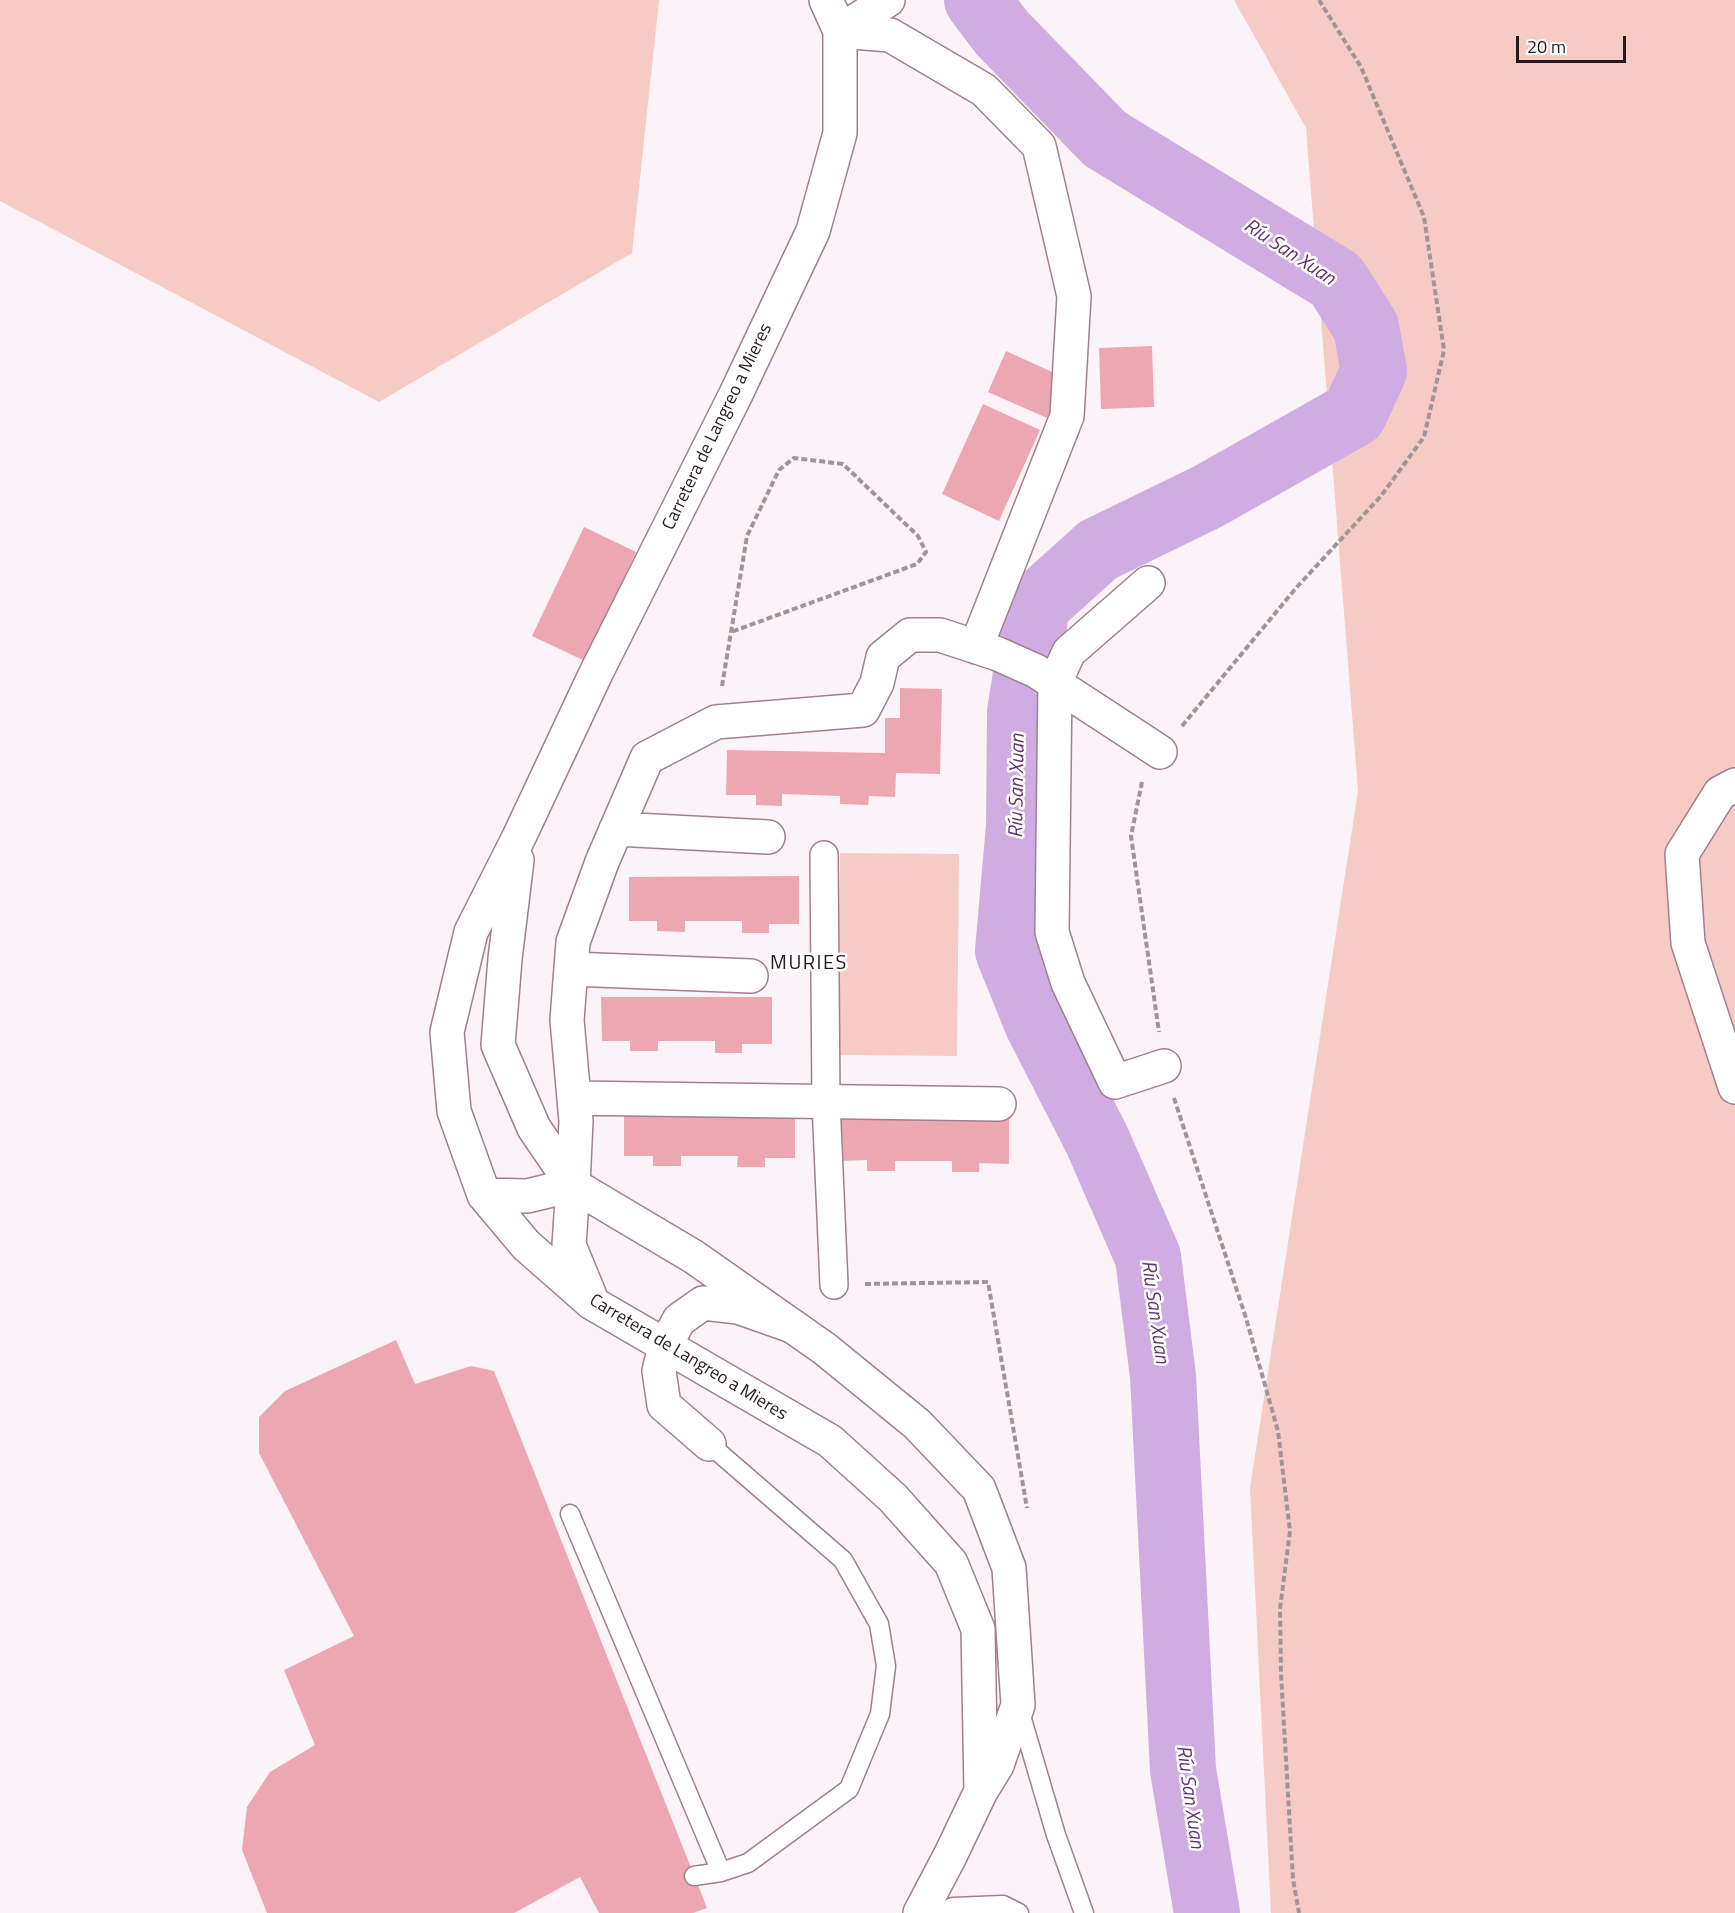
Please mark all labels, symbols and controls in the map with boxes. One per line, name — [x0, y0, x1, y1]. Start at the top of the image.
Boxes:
scale bar — [1519, 24, 1628, 62]
text: 20 m — [1527, 33, 1566, 60]
water label: Ríu San Xuan — [1239, 215, 1339, 291]
street label: Carretera de Langreo a Mieres — [659, 320, 777, 534]
water label: Ríu San Xuan — [1005, 734, 1031, 838]
district label: MURIES — [770, 952, 848, 976]
water label: Ríu San Xuan — [1135, 1259, 1173, 1365]
street label: Carretera de Langreo a Mieres — [585, 1290, 791, 1426]
water label: Ríu San Xuan — [1170, 1744, 1208, 1850]

